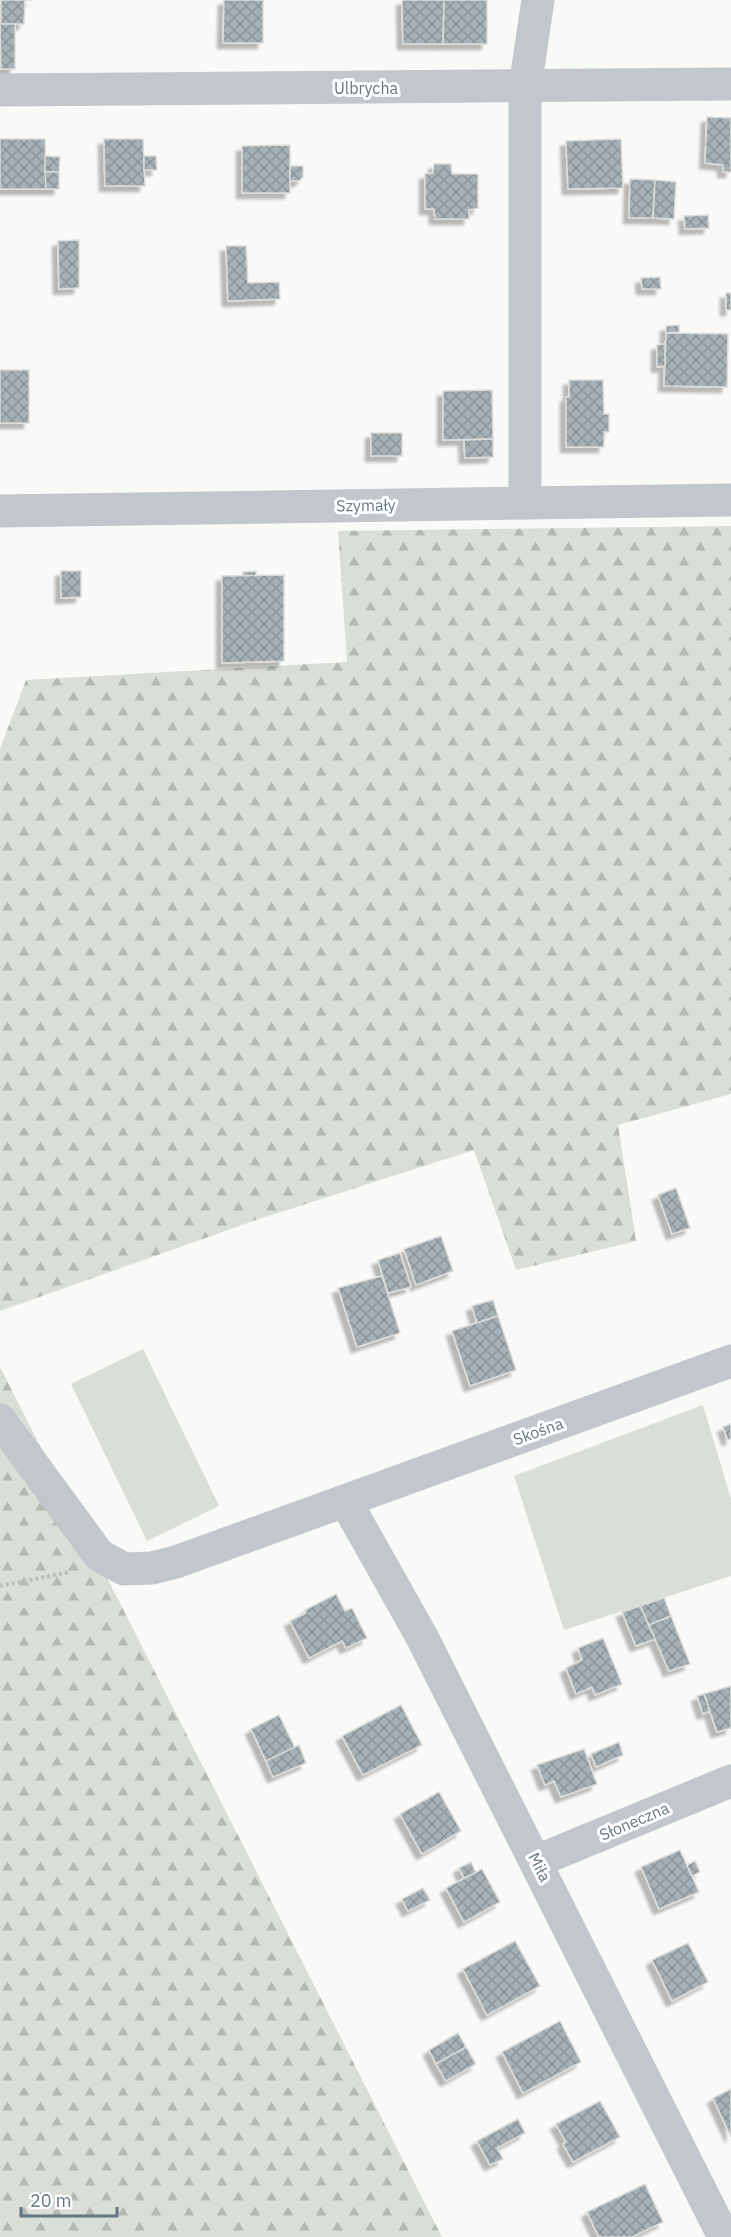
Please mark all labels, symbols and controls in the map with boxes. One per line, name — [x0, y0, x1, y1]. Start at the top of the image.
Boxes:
street label: Ulbrycha — [334, 78, 398, 98]
street label: Szymały — [336, 494, 396, 516]
street label: Skośna — [510, 1413, 566, 1449]
street label: Słoneczna — [596, 1797, 672, 1845]
street label: Miła — [524, 1849, 556, 1885]
scale bar — [21, 2180, 117, 2218]
text: 20 m — [30, 2189, 72, 2212]

